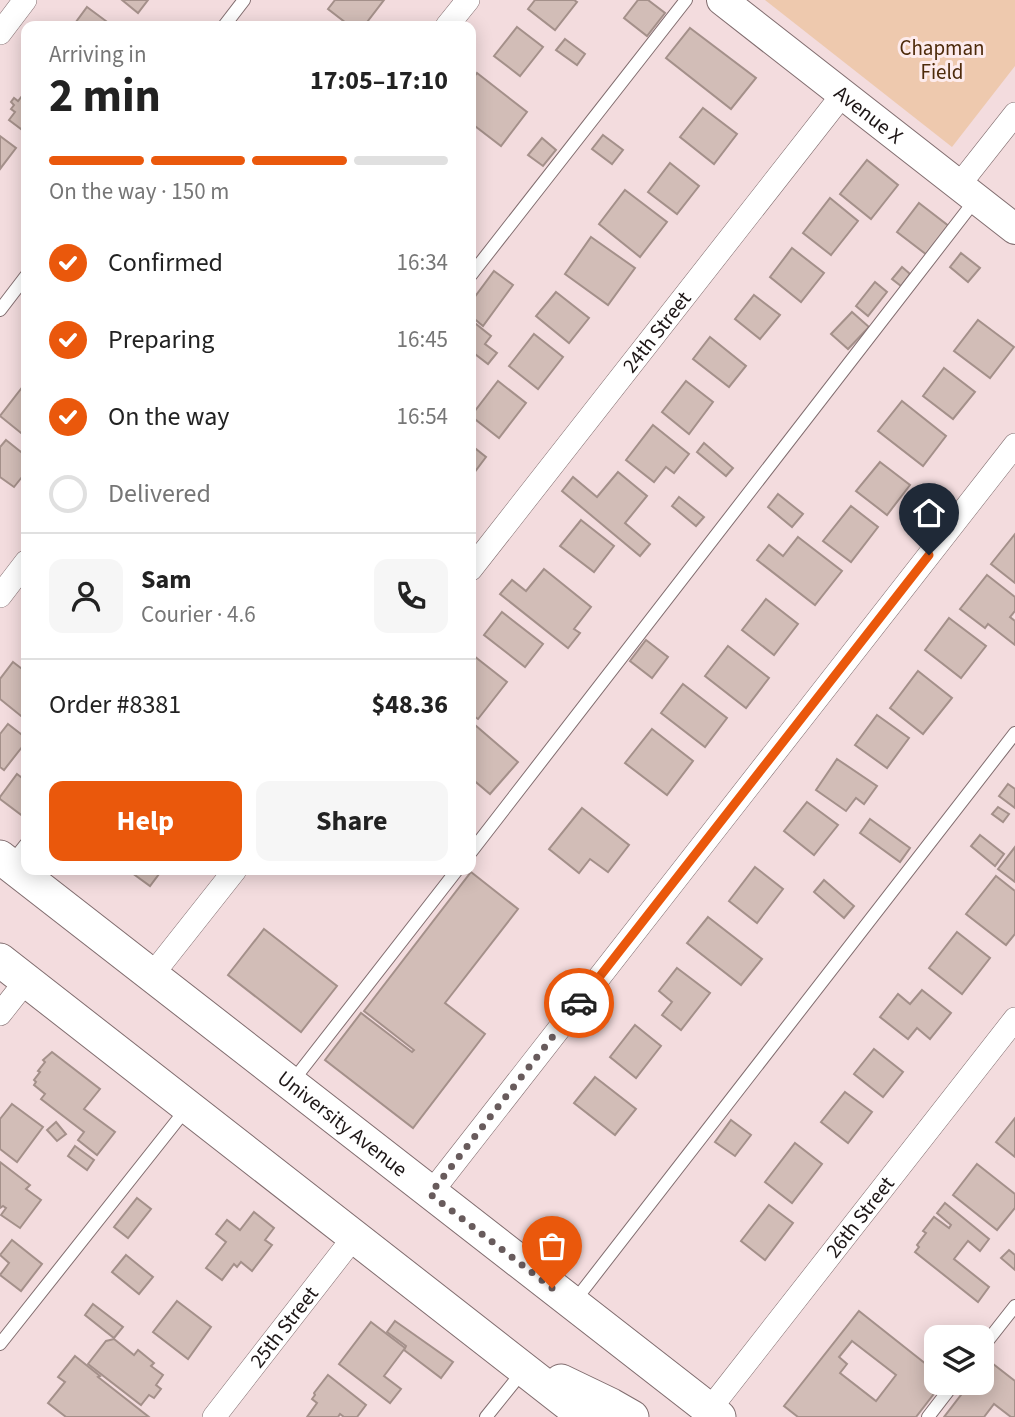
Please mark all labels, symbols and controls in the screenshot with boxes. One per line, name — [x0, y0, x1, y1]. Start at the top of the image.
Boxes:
park label: Chapman Field — [899, 33, 985, 87]
text: Arriving in — [49, 38, 147, 71]
text: 17:05–17:10 — [310, 62, 448, 99]
text: 2 min — [49, 64, 161, 129]
street label: Avenue X — [828, 78, 909, 151]
text: On the way · 150 m — [49, 175, 229, 208]
icon: check — [49, 244, 87, 282]
text: Confirmed — [108, 244, 223, 281]
text: 16:34 — [397, 246, 448, 279]
street label: 24th Street — [615, 285, 698, 379]
icon: check — [49, 321, 87, 359]
text: Preparing — [108, 321, 214, 358]
text: 16:45 — [397, 323, 448, 356]
icon: check — [49, 398, 87, 436]
text: On the way — [108, 398, 229, 435]
text: 16:54 — [397, 400, 448, 433]
text: Delivered — [108, 475, 211, 512]
pin — [899, 483, 959, 555]
icon: home — [910, 494, 948, 532]
button: person — [49, 559, 123, 633]
button: phone — [374, 559, 448, 633]
text: Sam — [141, 561, 191, 598]
text: Courier · 4.6 — [141, 598, 256, 631]
text: Order #8381 — [49, 686, 181, 723]
text: $48.36 — [372, 686, 448, 723]
button: Help — [49, 781, 242, 861]
button: Share — [256, 781, 448, 861]
courier — [544, 968, 614, 1038]
icon: car — [560, 984, 598, 1022]
street label: University Avenue — [271, 1063, 414, 1184]
street label: 26th Street — [819, 1170, 901, 1264]
pin — [522, 1216, 582, 1288]
icon: bag — [533, 1227, 571, 1265]
street label: 25th Street — [243, 1280, 325, 1374]
map controls — [924, 1325, 994, 1395]
button: layers — [924, 1325, 994, 1395]

